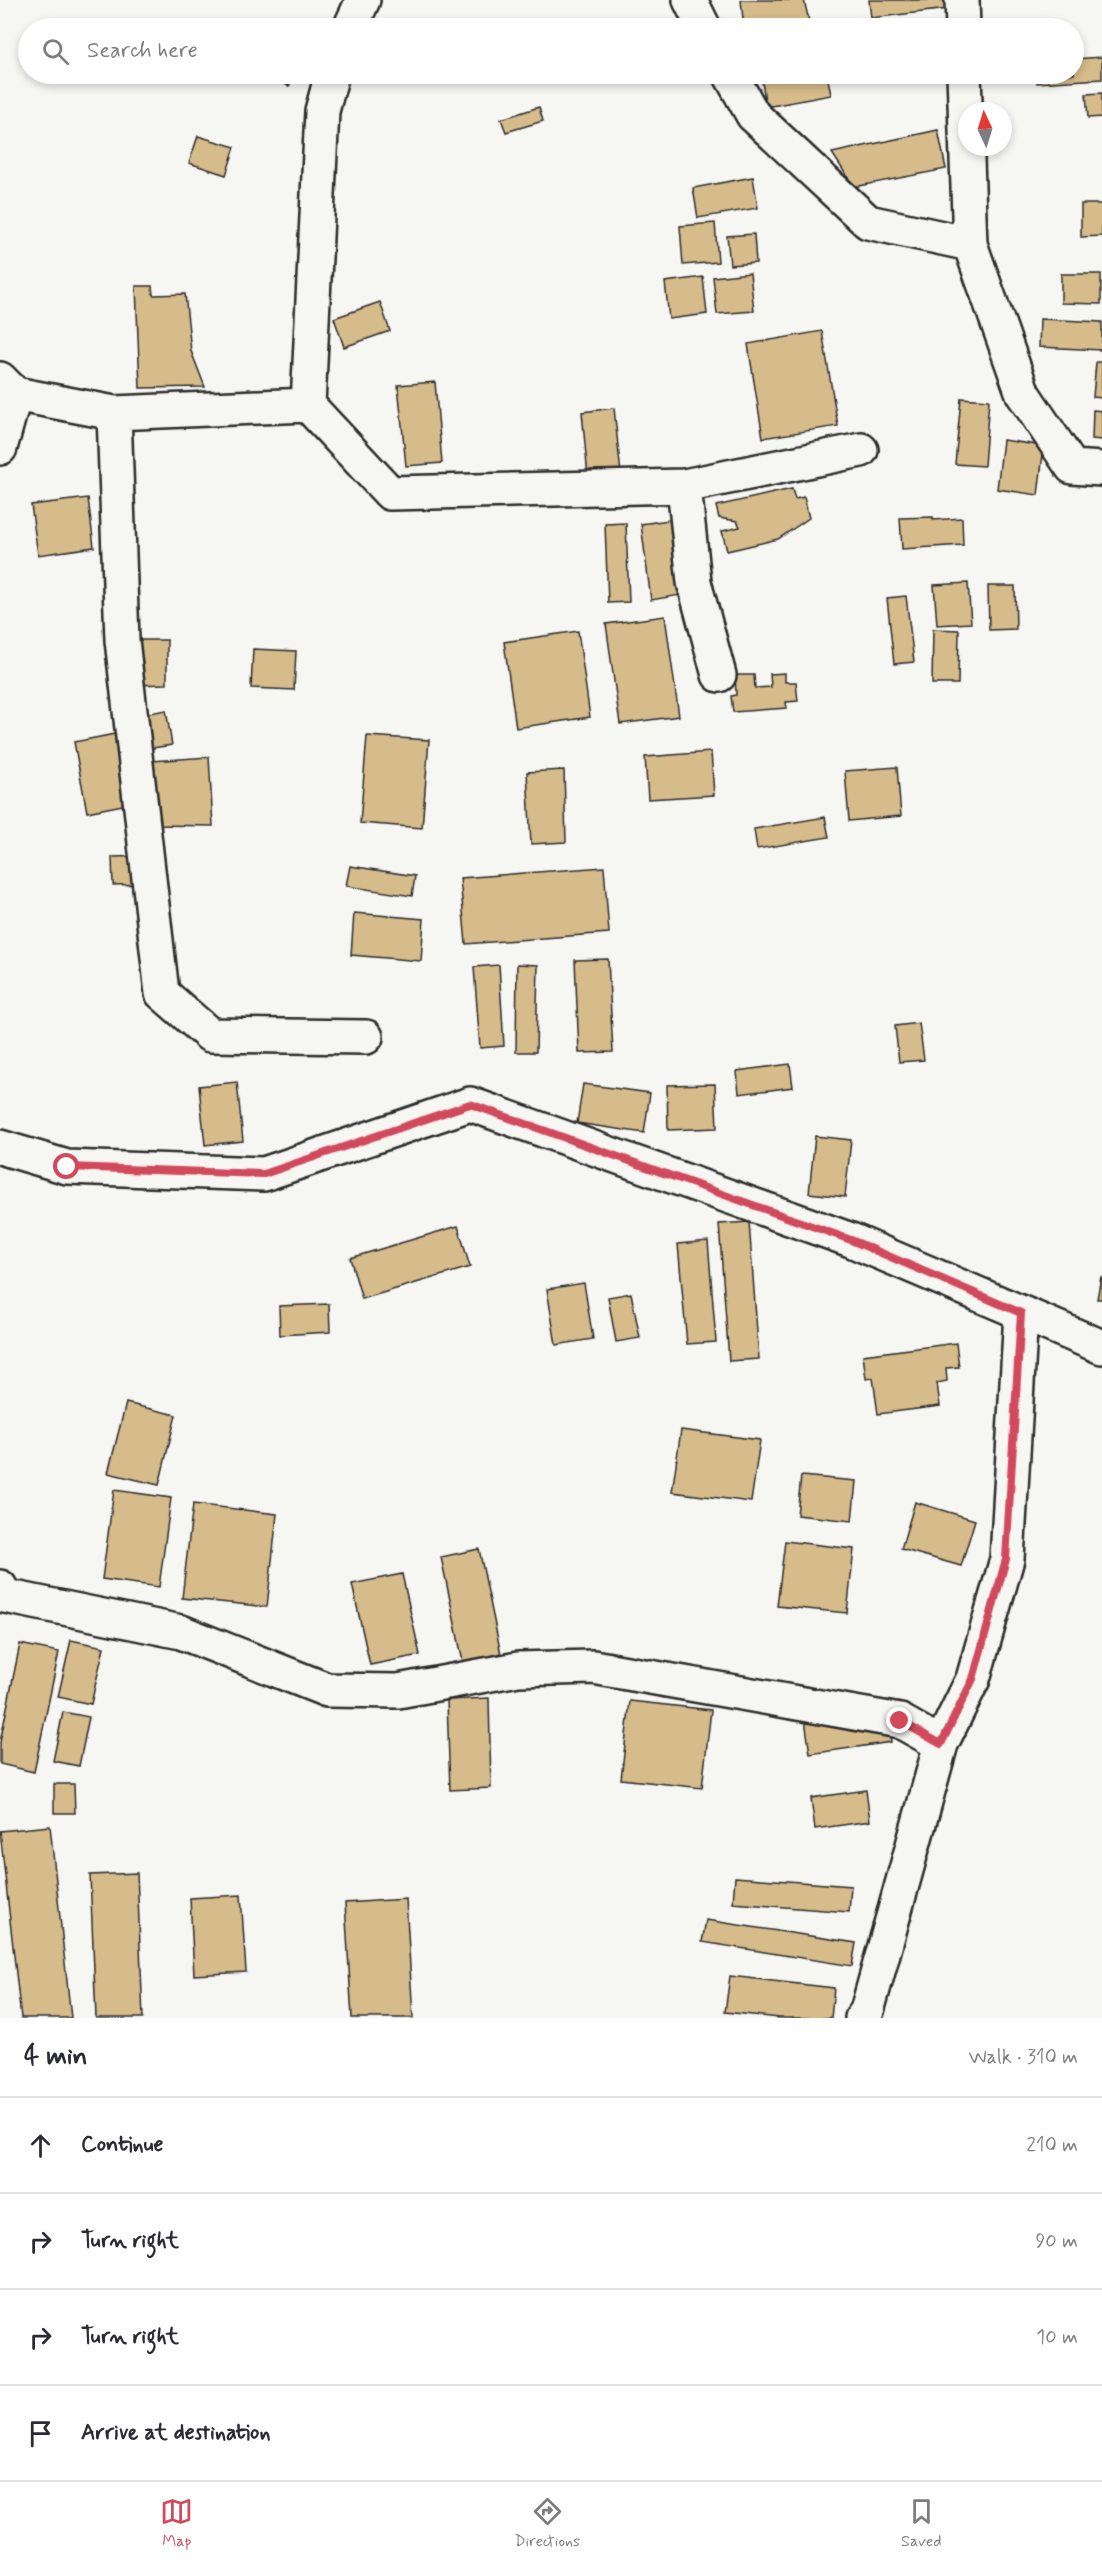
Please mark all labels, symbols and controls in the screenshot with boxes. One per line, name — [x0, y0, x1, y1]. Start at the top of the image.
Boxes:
search box — [18, 18, 1084, 84]
icon: search — [39, 35, 72, 68]
text: Search here — [87, 37, 198, 65]
north arrow — [958, 102, 1012, 156]
route start — [53, 1153, 79, 1179]
route end — [886, 1707, 912, 1733]
text: 4 min — [24, 2040, 87, 2074]
text: Walk · 310 m — [968, 2044, 1078, 2071]
icon: ahead — [24, 2129, 57, 2162]
text: Continue — [81, 2131, 163, 2159]
text: 210 m — [1026, 2132, 1078, 2159]
icon: right — [24, 2225, 57, 2258]
text: Turn right — [81, 2227, 179, 2255]
text: 90 m — [1035, 2228, 1078, 2255]
icon: right — [24, 2321, 57, 2354]
text: Turn right — [81, 2323, 179, 2351]
text: 10 m — [1036, 2324, 1078, 2351]
icon: arrive — [24, 2417, 57, 2450]
text: Arrive at destination — [81, 2419, 271, 2447]
tab: Map — [160, 2495, 193, 2552]
tab: Directions — [514, 2495, 580, 2552]
tab: Saved — [901, 2495, 942, 2552]

